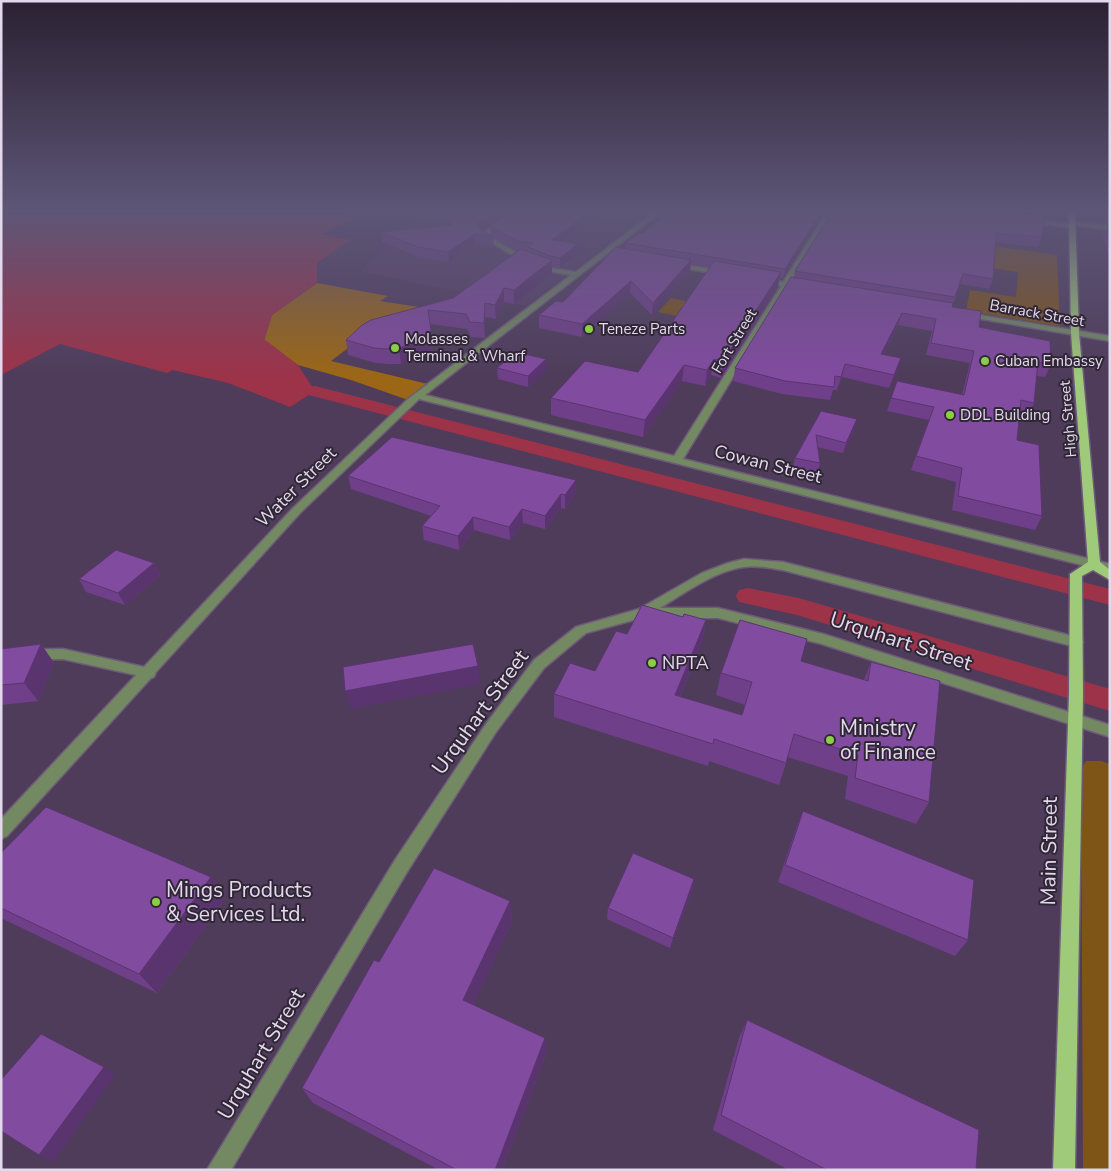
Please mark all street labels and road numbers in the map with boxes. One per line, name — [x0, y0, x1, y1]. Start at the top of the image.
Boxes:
street label: Barrack Street — [988, 295, 1087, 331]
street label: Fort Street — [707, 304, 762, 377]
street label: High Street — [1055, 379, 1081, 458]
street label: Cowan Street — [712, 439, 825, 489]
street label: Water Street — [251, 441, 342, 532]
street label: Urquhart Street — [826, 605, 976, 677]
street label: Urquhart Street — [425, 643, 535, 780]
street label: Main Street — [1034, 796, 1064, 906]
street label: Urquhart Street — [211, 983, 311, 1125]

